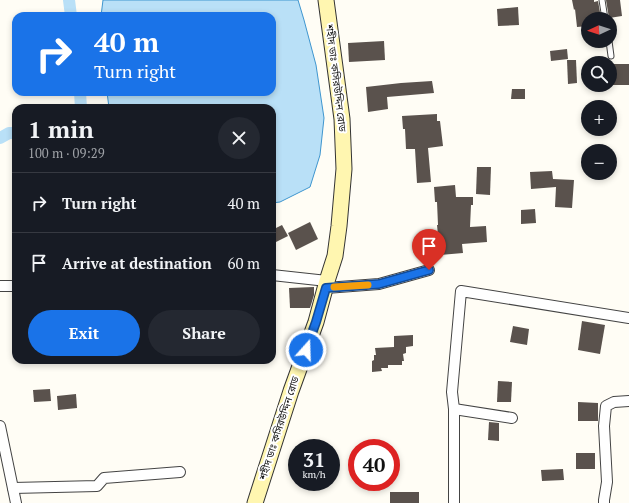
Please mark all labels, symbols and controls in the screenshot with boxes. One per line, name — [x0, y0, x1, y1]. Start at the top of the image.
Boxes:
north arrow — [581, 12, 617, 48]
map controls — [581, 12, 617, 180]
text: 40 m — [94, 23, 159, 60]
street label: শহীদ ডাঃ কসিরউদ্দিন রোড — [323, 23, 349, 133]
icon: right — [28, 28, 80, 80]
button: search — [581, 56, 617, 92]
text: Turn right — [94, 59, 176, 83]
button: + — [581, 100, 617, 136]
text: 1 min — [28, 113, 94, 145]
button: close — [218, 117, 260, 159]
text: 100 m · 09:29 — [28, 144, 105, 162]
button: − — [581, 144, 617, 180]
icon: right — [28, 192, 50, 214]
text: Turn right — [62, 193, 137, 213]
text: 40 m — [227, 193, 260, 213]
pin — [412, 229, 446, 270]
icon: arrive — [418, 235, 440, 257]
icon: arrive — [28, 252, 50, 274]
text: Arrive at destination — [62, 253, 212, 273]
text: 60 m — [227, 253, 260, 273]
button: Exit — [28, 310, 140, 356]
button: Share — [148, 310, 260, 356]
position arrow — [285, 329, 327, 371]
street label: শহীদ ডাঃ কসিরউদ্দিন রোড — [256, 374, 302, 482]
speed limit sign: 40 — [348, 439, 400, 491]
text: 31 — [303, 446, 325, 473]
text: km/h — [302, 468, 326, 481]

